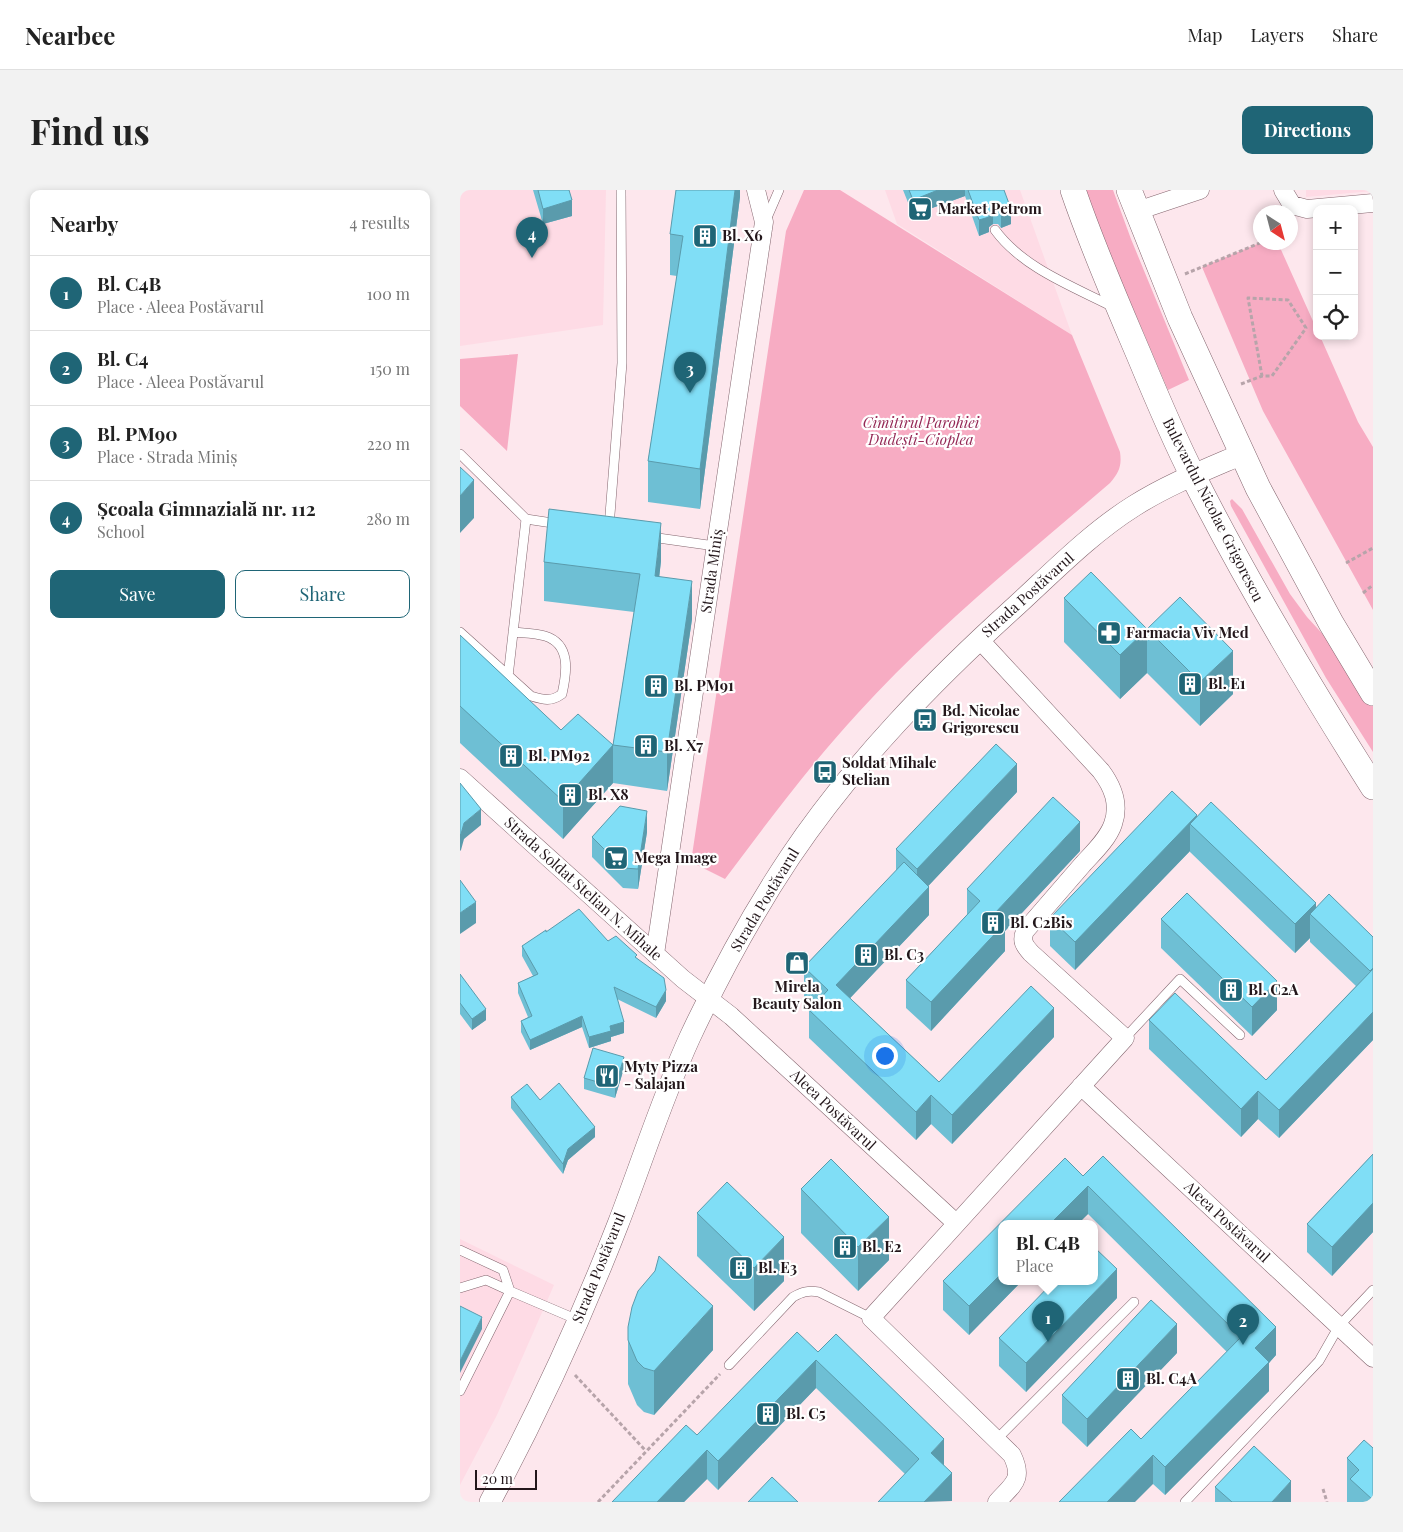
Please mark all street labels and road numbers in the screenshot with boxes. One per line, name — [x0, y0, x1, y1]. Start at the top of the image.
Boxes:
street label: Bulevardul Nicolae Grigorescu — [1159, 414, 1269, 605]
street label: Strada Miniș — [695, 527, 727, 614]
street label: Strada Postăvarul — [977, 547, 1078, 641]
street label: Strada Soldat Stelian N. Mihale — [501, 812, 667, 965]
street label: Strada Postăvarul — [725, 844, 803, 955]
street label: Aleea Postăvarul — [786, 1064, 881, 1154]
street label: Aleea Postăvarul — [1180, 1176, 1275, 1266]
street label: Strada Postăvarul — [567, 1209, 629, 1326]

